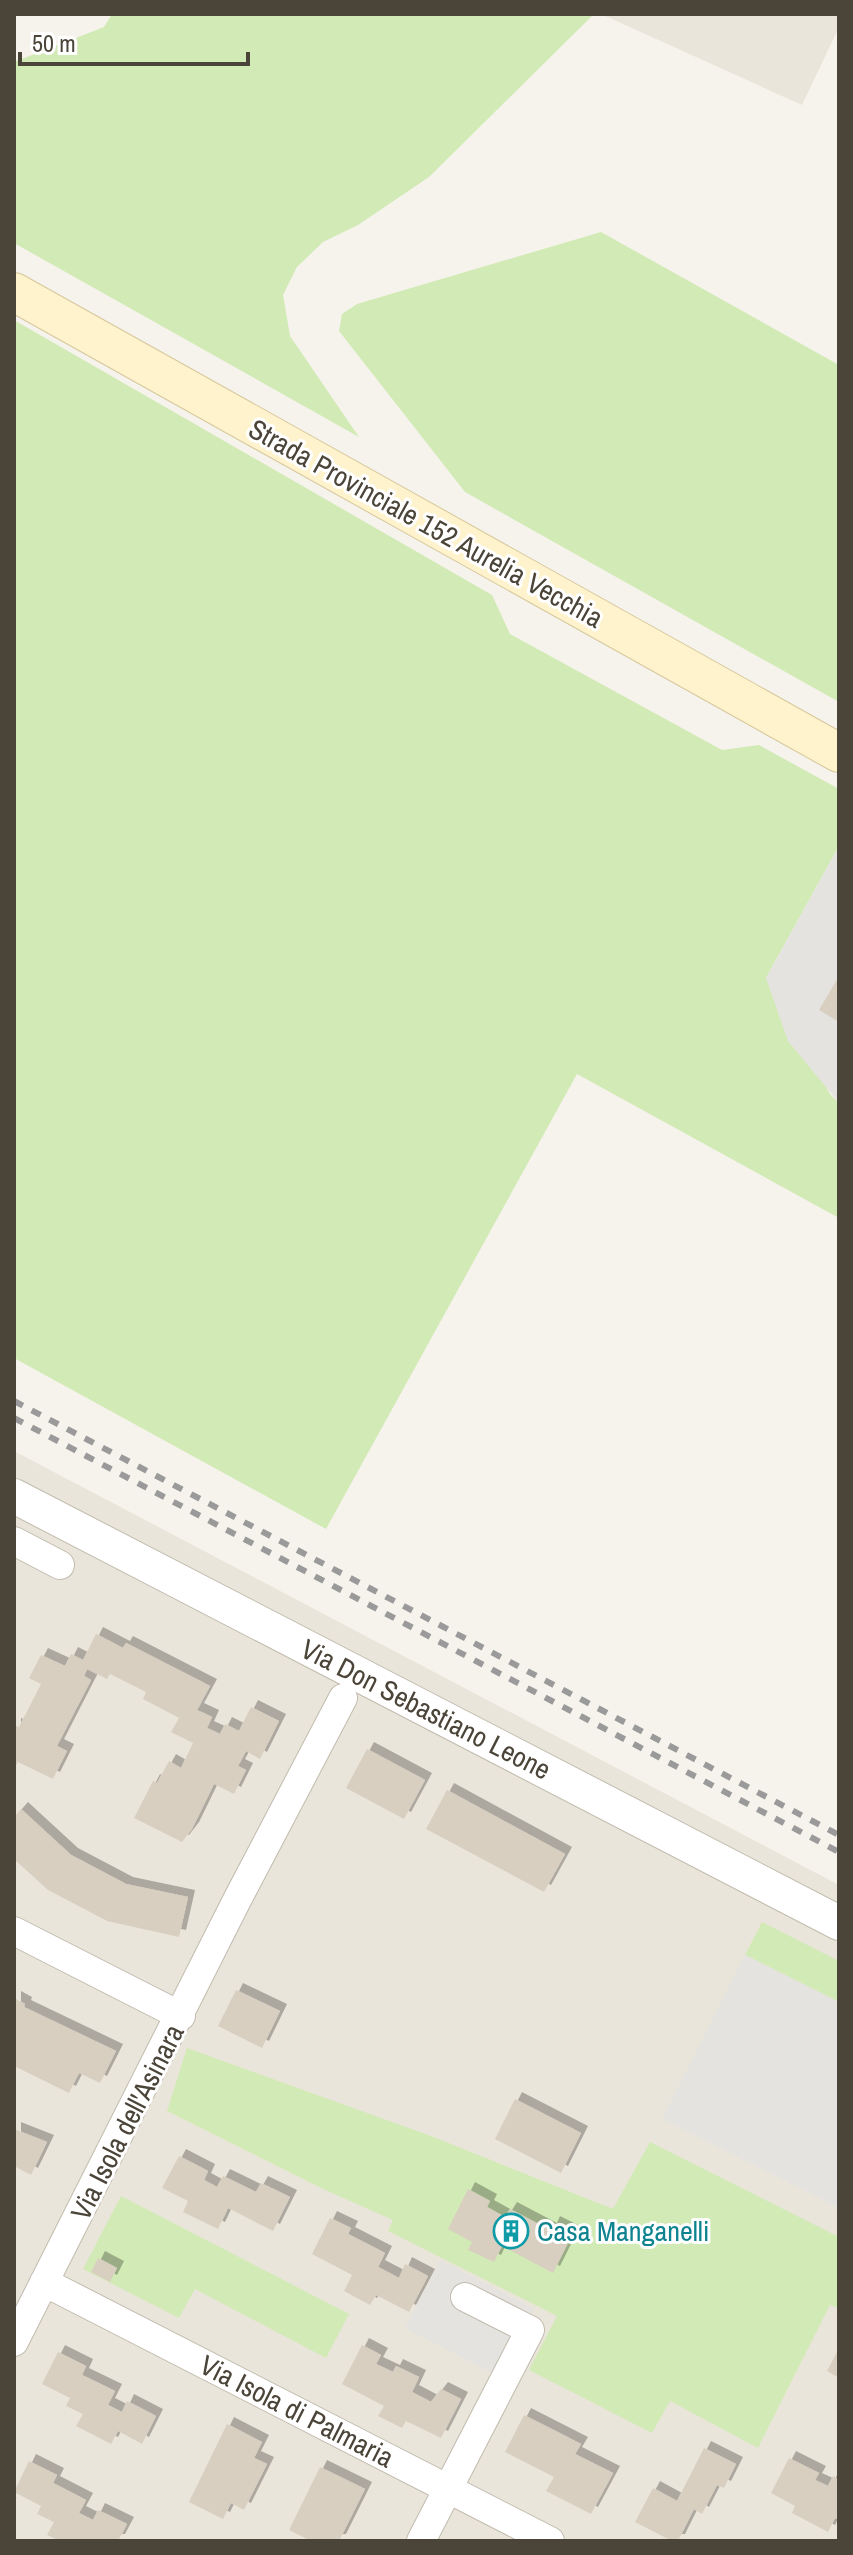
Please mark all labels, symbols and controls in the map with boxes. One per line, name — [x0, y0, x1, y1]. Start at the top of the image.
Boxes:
scale bar — [20, 16, 248, 66]
text: 50 m — [32, 27, 76, 59]
street label: Strada Provinciale 152 Aurelia Vecchia — [242, 410, 610, 637]
street label: Via Don Sebastiano Leone — [295, 1630, 557, 1788]
street label: Via Isola dell'Asinara — [61, 2018, 193, 2226]
building icon: Casa Manganelli — [492, 2212, 530, 2250]
place label: Casa Manganelli — [537, 2212, 709, 2250]
street label: Via Isola di Palmaria — [194, 2346, 401, 2476]

